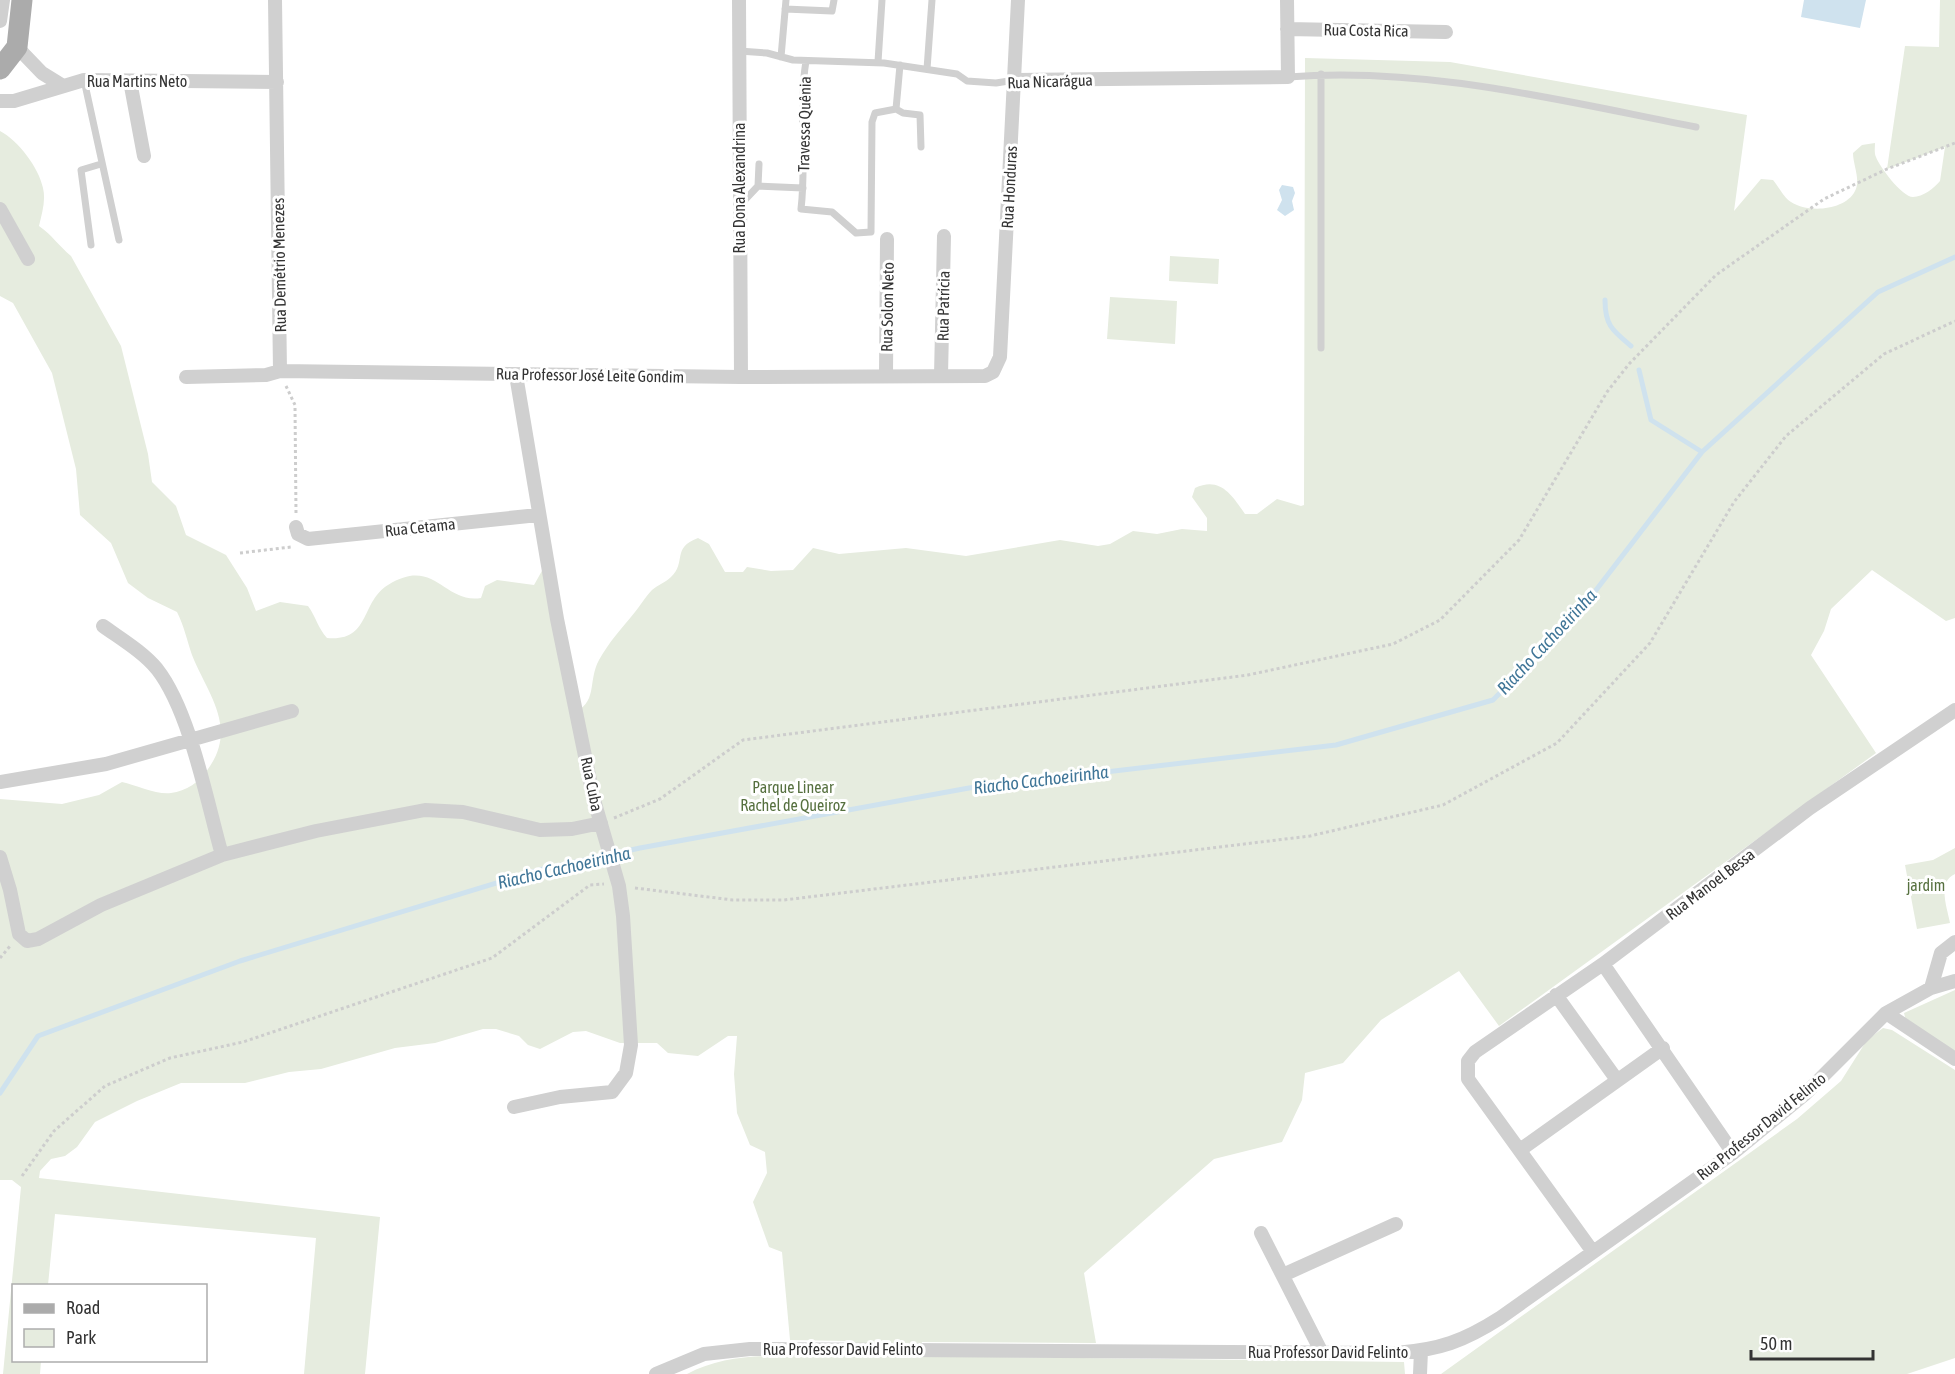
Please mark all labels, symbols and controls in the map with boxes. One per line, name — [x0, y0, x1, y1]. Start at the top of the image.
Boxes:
street label: Rua Costa Rica — [1323, 20, 1409, 40]
street label: Rua Nicarágua — [1007, 71, 1093, 92]
street label: Rua Martins Neto — [87, 72, 187, 90]
street label: Travessa Quênia — [794, 76, 814, 172]
street label: Rua Dona Alexandrina — [730, 122, 748, 254]
street label: Rua Honduras — [998, 145, 1020, 229]
street label: Rua Demétrio Menezes — [269, 197, 289, 332]
street label: Rua Solon Neto — [877, 262, 897, 352]
street label: Rua Patrícia — [933, 271, 953, 341]
street label: Rua Professor José Leite Gondim — [496, 364, 684, 386]
street label: Rua Cetama — [384, 514, 456, 540]
water label: Riacho Cachoeirinha — [1493, 584, 1601, 698]
street label: Rua Cuba — [577, 755, 607, 813]
water label: Riacho Cachoeirinha — [972, 761, 1110, 798]
park label: Parque Linear Rachel de Queiroz — [740, 778, 846, 814]
water label: Riacho Cachoeirinha — [495, 842, 633, 893]
street label: Rua Manoel Bessa — [1662, 845, 1758, 923]
park label: jardim — [1906, 876, 1945, 895]
street label: Rua Professor David Felinto — [1693, 1069, 1829, 1183]
legend — [12, 1284, 207, 1362]
text: Road — [66, 1297, 100, 1318]
scale bar — [1751, 1323, 1872, 1361]
text: Park — [66, 1327, 96, 1348]
text: 50 m — [1760, 1333, 1792, 1354]
street label: Rua Professor David Felinto — [763, 1340, 923, 1358]
street label: Rua Professor David Felinto — [1248, 1343, 1408, 1361]

